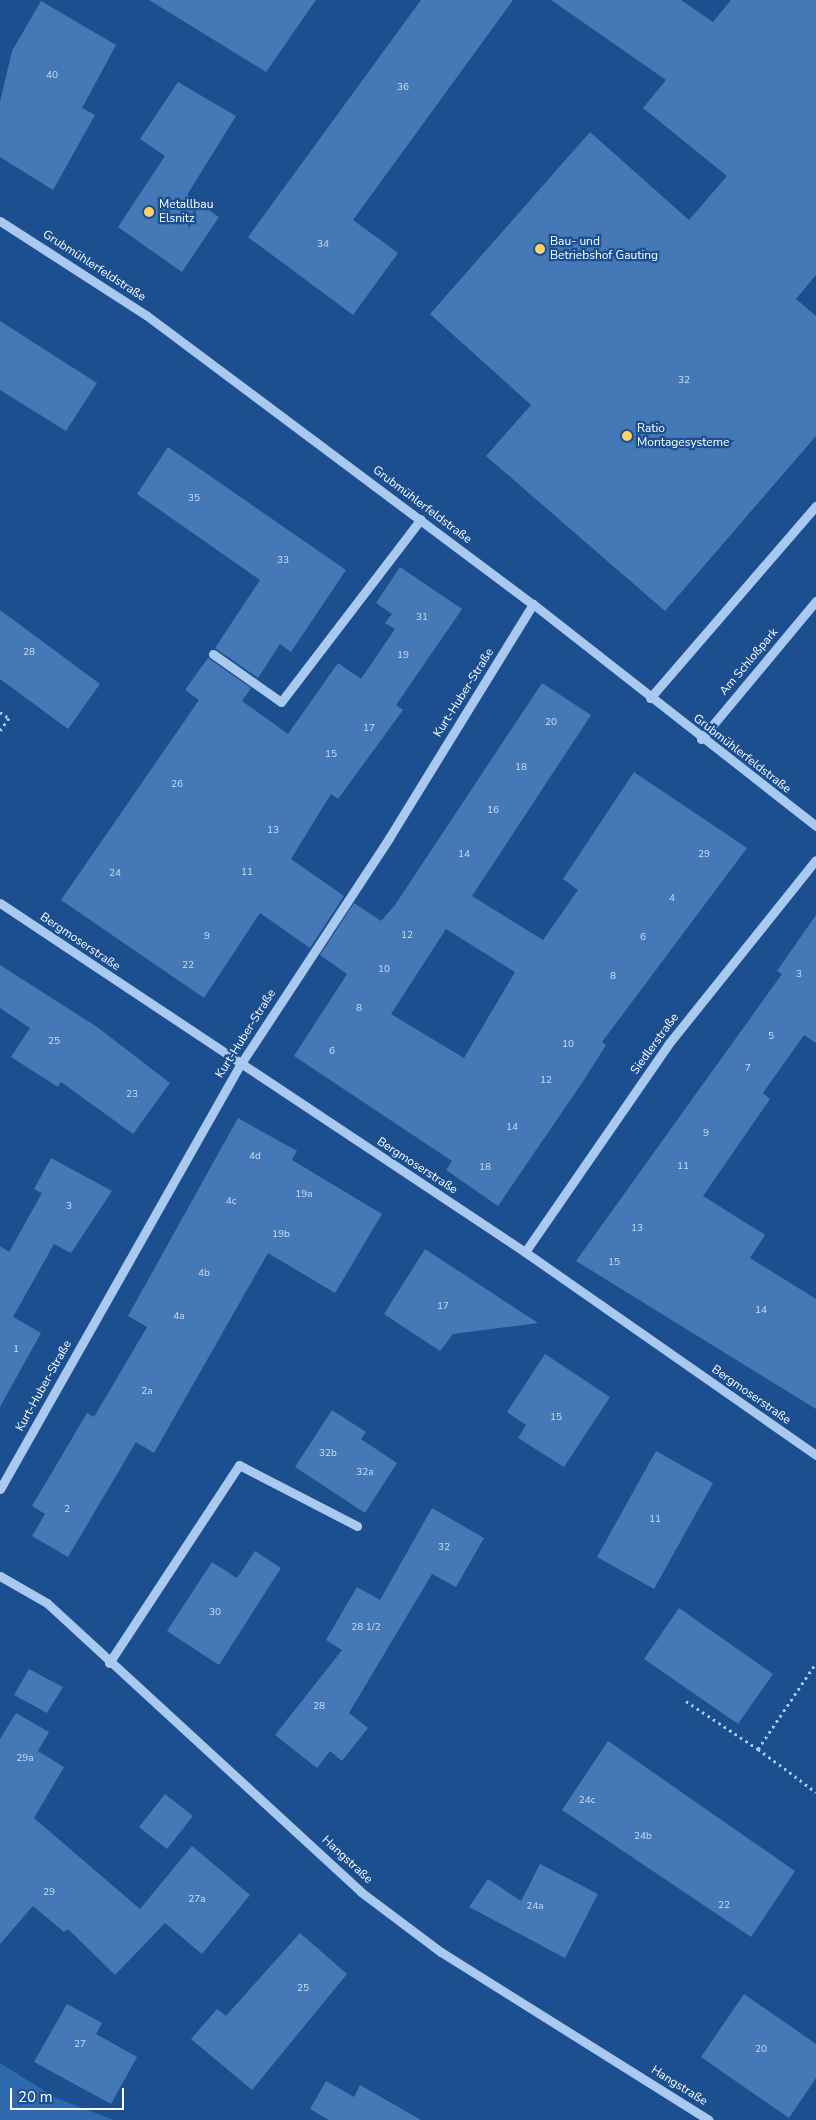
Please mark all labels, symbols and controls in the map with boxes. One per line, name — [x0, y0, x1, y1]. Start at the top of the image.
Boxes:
house number: 40 — [46, 70, 58, 82]
house number: 36 — [397, 82, 409, 94]
place label: Metallbau Elsnitz — [159, 198, 213, 226]
marker: Metallbau Elsnitz — [143, 206, 155, 218]
street label: Grubmühlerfeldstraße — [40, 227, 148, 305]
place label: Bau- und Betriebshof Gauting — [550, 235, 658, 263]
house number: 34 — [317, 239, 329, 251]
marker: Bau- und Betriebshof Gauting — [534, 243, 546, 255]
house number: 32 — [678, 375, 690, 387]
place label: Ratio Montagesysteme — [637, 422, 729, 450]
marker: Ratio Montagesysteme — [621, 430, 633, 442]
street label: Grubmühlerfeldstraße — [370, 463, 474, 547]
house number: 35 — [188, 493, 200, 505]
house number: 33 — [277, 555, 289, 567]
house number: 31 — [416, 612, 428, 624]
street label: Am Schloßpark — [717, 626, 781, 698]
street label: Kurt-Huber-Straße — [431, 646, 497, 740]
house number: 28 — [23, 647, 35, 659]
house number: 19 — [397, 650, 409, 662]
street label: Grubmühlerfeldstraße — [690, 711, 794, 797]
house number: 20 — [545, 717, 557, 729]
house number: 17 — [363, 723, 375, 735]
house number: 15 — [325, 749, 337, 761]
house number: 18 — [515, 762, 527, 774]
house number: 26 — [171, 779, 183, 791]
house number: 16 — [487, 805, 499, 817]
house number: 13 — [267, 825, 279, 837]
house number: 14 — [458, 849, 470, 861]
house number: 29 — [698, 849, 710, 861]
house number: 11 — [241, 867, 253, 879]
house number: 24 — [109, 868, 121, 880]
house number: 4 — [669, 893, 675, 905]
street label: Bergmoserstraße — [37, 910, 123, 974]
house number: 12 — [401, 930, 413, 942]
house number: 9 — [204, 931, 210, 943]
house number: 6 — [640, 932, 646, 944]
house number: 22 — [182, 960, 194, 972]
house number: 10 — [378, 964, 390, 976]
house number: 3 — [796, 969, 802, 981]
house number: 8 — [610, 971, 616, 983]
street label: Kurt-Huber-Straße — [213, 987, 279, 1081]
house number: 8 — [356, 1003, 362, 1015]
street label: Siedlerstraße — [628, 1011, 682, 1077]
house number: 5 — [768, 1031, 774, 1043]
house number: 25 — [48, 1036, 60, 1048]
house number: 10 — [562, 1039, 574, 1051]
house number: 6 — [329, 1046, 335, 1058]
house number: 7 — [745, 1063, 751, 1075]
house number: 12 — [540, 1075, 552, 1087]
house number: 23 — [126, 1089, 138, 1101]
house number: 14 — [506, 1122, 518, 1134]
house number: 9 — [703, 1128, 709, 1140]
street label: Bergmoserstraße — [374, 1135, 460, 1197]
house number: 4d — [249, 1151, 261, 1163]
house number: 11 — [677, 1161, 689, 1173]
house number: 18 — [479, 1162, 491, 1174]
house number: 19a — [295, 1189, 313, 1201]
house number: 4c — [226, 1196, 236, 1208]
house number: 3 — [66, 1201, 72, 1213]
house number: 13 — [631, 1223, 643, 1235]
house number: 19b — [272, 1229, 290, 1241]
house number: 15 — [608, 1257, 620, 1269]
house number: 4b — [198, 1268, 210, 1280]
house number: 17 — [437, 1301, 449, 1313]
house number: 14 — [755, 1305, 767, 1317]
house number: 4a — [173, 1311, 185, 1323]
street label: Kurt-Huber-Straße — [13, 1338, 75, 1434]
house number: 1 — [13, 1344, 19, 1356]
street label: Bergmoserstraße — [709, 1362, 793, 1428]
house number: 2a — [141, 1386, 153, 1398]
house number: 15 — [550, 1412, 562, 1424]
house number: 32b — [319, 1448, 337, 1460]
house number: 32a — [356, 1467, 374, 1479]
house number: 2 — [64, 1504, 70, 1516]
house number: 11 — [649, 1514, 661, 1526]
house number: 32 — [438, 1542, 450, 1554]
house number: 30 — [209, 1607, 221, 1619]
house number: 28 1/2 — [351, 1622, 381, 1634]
house number: 28 — [313, 1701, 325, 1713]
house number: 29a — [16, 1753, 34, 1765]
house number: 24c — [579, 1795, 595, 1807]
house number: 24b — [634, 1831, 652, 1843]
street label: Hangstraße — [319, 1833, 375, 1887]
house number: 29 — [43, 1887, 55, 1899]
house number: 27a — [188, 1894, 206, 1906]
house number: 22 — [718, 1900, 730, 1912]
house number: 24a — [526, 1901, 544, 1913]
house number: 25 — [297, 1983, 309, 1995]
house number: 27 — [74, 2039, 86, 2051]
house number: 20 — [755, 2044, 767, 2056]
street label: Hangstraße — [648, 2063, 710, 2109]
scale bar — [12, 2078, 126, 2110]
text: 20 m — [18, 2087, 53, 2107]

